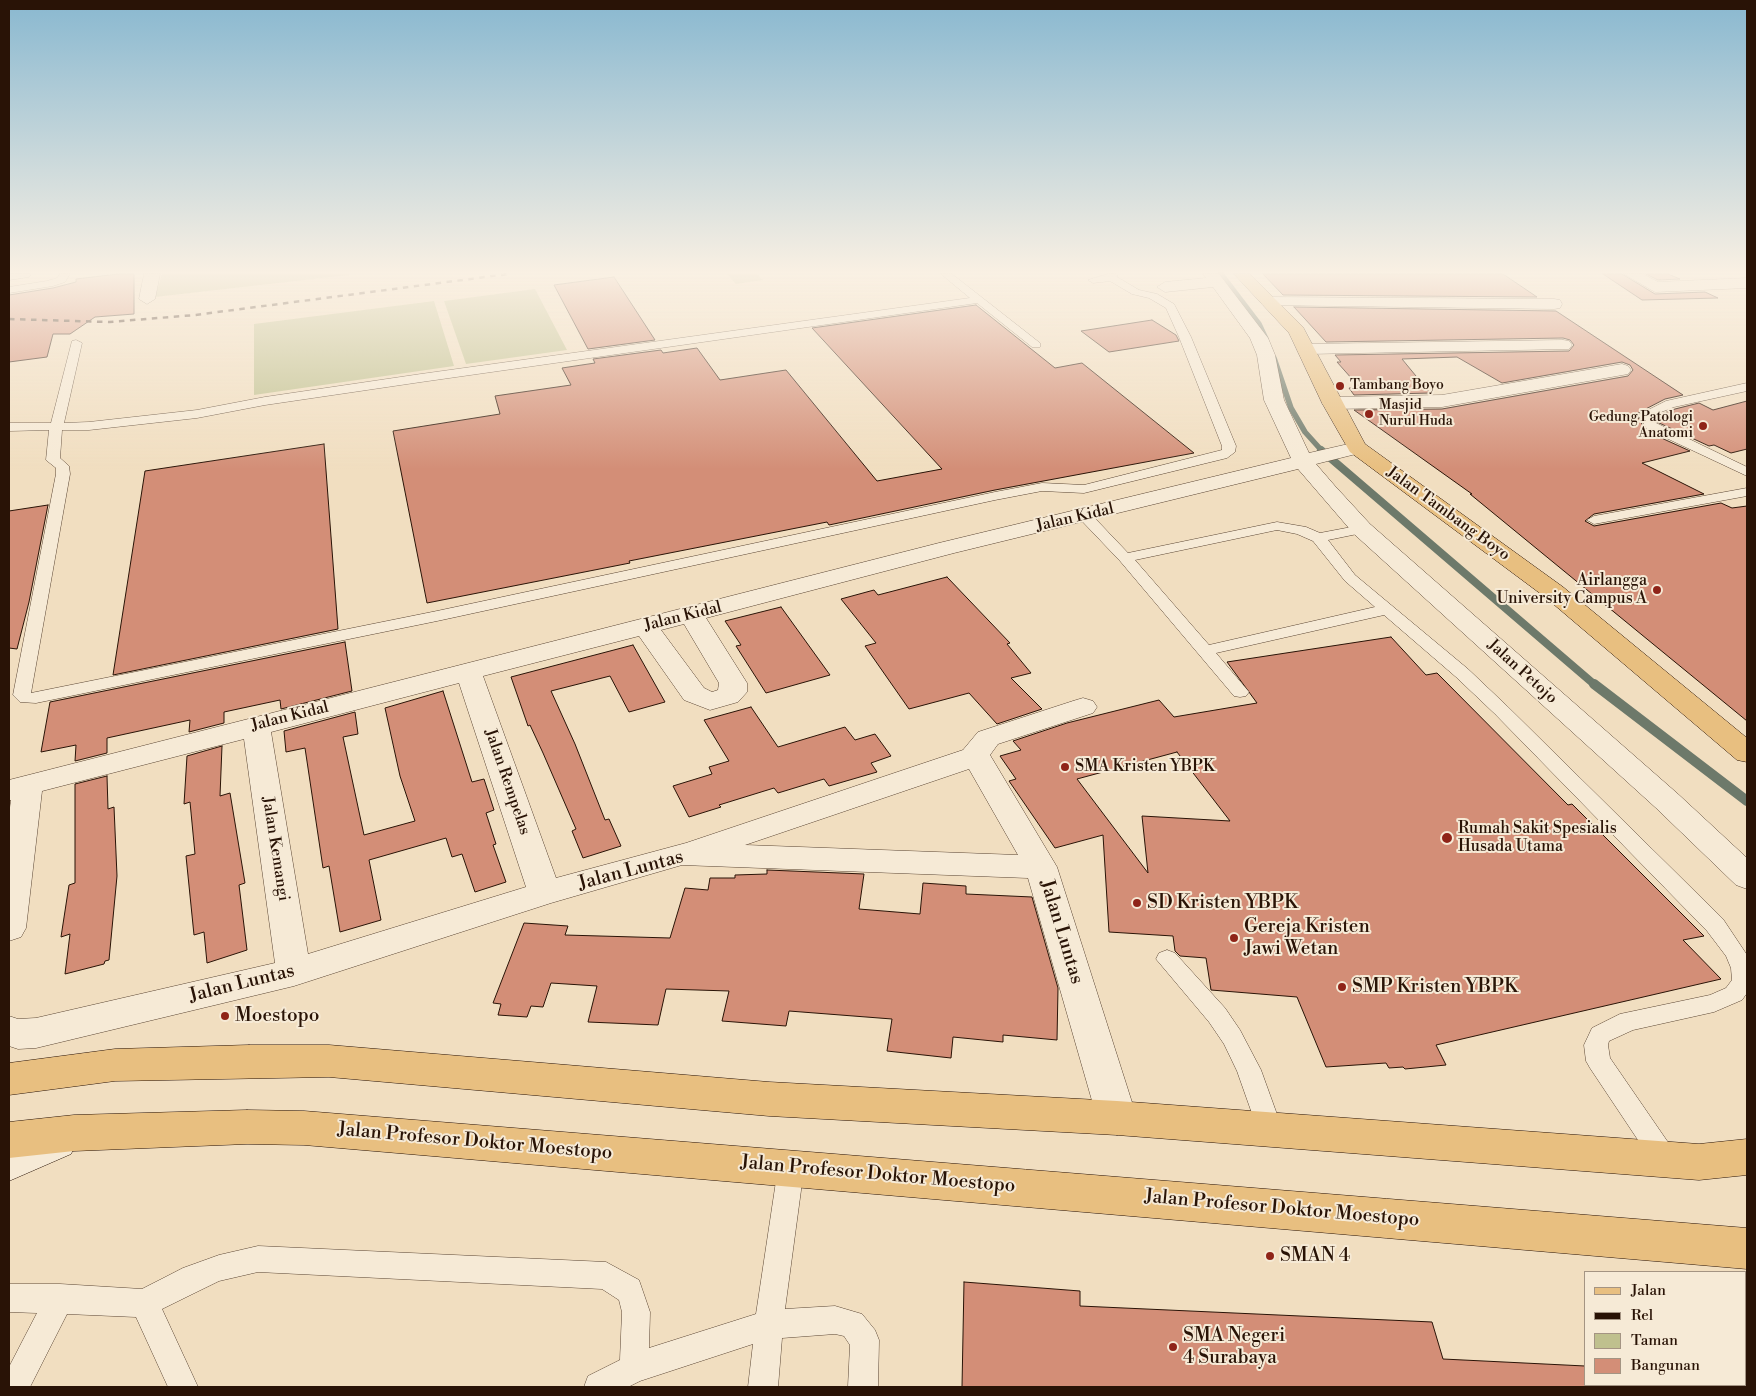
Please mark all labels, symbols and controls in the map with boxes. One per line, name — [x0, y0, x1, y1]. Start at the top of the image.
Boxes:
place label: Tambang Boyo — [1350, 378, 1444, 394]
marker: Tambang Boyo — [1334, 380, 1346, 392]
place label: Masjid Nurul Huda — [1379, 398, 1453, 431]
marker: Masjid Nurul Huda — [1363, 408, 1375, 420]
place label: Gedung Patologi Anatomi — [1589, 410, 1693, 442]
marker: Gedung Patologi Anatomi — [1697, 420, 1709, 432]
street label: Jalan Tambang Boyo — [1383, 463, 1513, 565]
street label: Jalan Kidal — [1034, 500, 1116, 536]
place label: Airlangga University Campus A — [1497, 571, 1647, 609]
marker: Airlangga University Campus A — [1651, 584, 1663, 596]
street label: Jalan Kidal — [642, 598, 724, 636]
street label: Jalan Petojo — [1483, 636, 1561, 708]
street label: Jalan Kidal — [249, 698, 331, 736]
street label: Jalan Rempelas — [480, 727, 534, 837]
place label: SMA Kristen YBPK — [1075, 757, 1215, 777]
marker: SMA Kristen YBPK — [1059, 761, 1071, 773]
street label: Jalan Kemangi — [257, 795, 293, 903]
place label: Rumah Sakit Spesialis Husada Utama — [1458, 819, 1617, 857]
marker: Rumah Sakit Spesialis Husada Utama — [1440, 831, 1454, 845]
street label: Jalan Luntas — [576, 846, 686, 896]
street label: Jalan Luntas — [1034, 877, 1088, 987]
place label: SD Kristen YBPK — [1147, 892, 1298, 914]
marker: SD Kristen YBPK — [1131, 897, 1143, 909]
place label: Gereja Kristen Jawi Wetan — [1244, 916, 1370, 960]
marker: Gereja Kristen Jawi Wetan — [1228, 932, 1240, 944]
street label: Jalan Luntas — [187, 960, 297, 1008]
place label: SMP Kristen YBPK — [1352, 976, 1518, 998]
marker: SMP Kristen YBPK — [1336, 981, 1348, 993]
place label: Moestopo — [235, 1005, 319, 1027]
marker: Moestopo — [219, 1010, 231, 1022]
street label: Jalan Profesor Doktor Moestopo — [337, 1119, 613, 1165]
street label: Jalan Profesor Doktor Moestopo — [740, 1152, 1016, 1198]
street label: Jalan Profesor Doktor Moestopo — [1144, 1186, 1420, 1232]
place label: SMAN 4 — [1280, 1245, 1350, 1267]
marker: SMAN 4 — [1264, 1250, 1276, 1262]
legend — [1584, 1271, 1746, 1386]
text: Jalan — [1631, 1281, 1666, 1300]
text: Rel — [1631, 1306, 1653, 1325]
place label: SMA Negeri 4 Surabaya — [1183, 1325, 1285, 1369]
text: Taman — [1631, 1331, 1678, 1350]
marker: SMA Negeri 4 Surabaya — [1167, 1341, 1179, 1353]
text: Bangunan — [1631, 1356, 1700, 1375]

